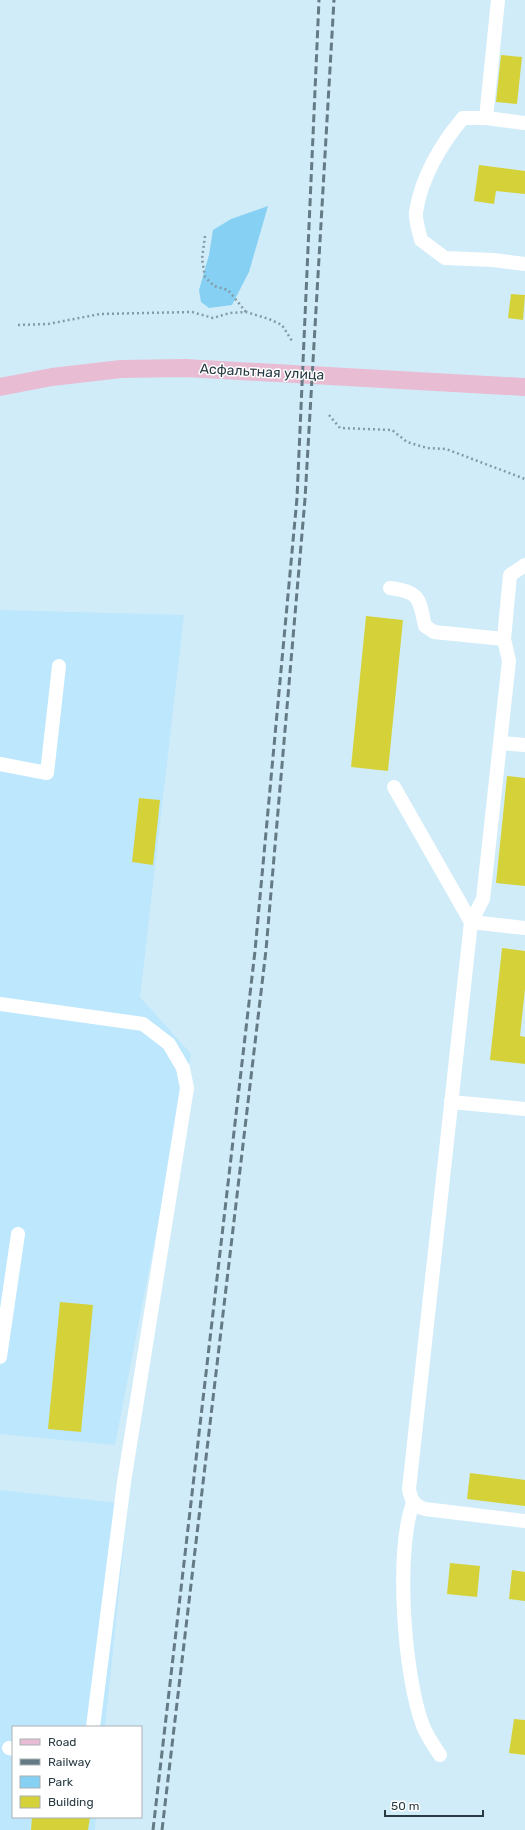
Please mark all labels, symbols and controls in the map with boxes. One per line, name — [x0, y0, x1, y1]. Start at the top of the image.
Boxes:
street label: Асфальтная улица — [199, 360, 325, 384]
legend — [12, 1726, 142, 1818]
text: Road — [48, 1735, 76, 1749]
text: Railway — [48, 1755, 91, 1769]
text: Park — [48, 1775, 74, 1789]
scale bar — [385, 1792, 483, 1818]
text: Building — [48, 1795, 94, 1809]
text: 50 m — [391, 1799, 419, 1813]

